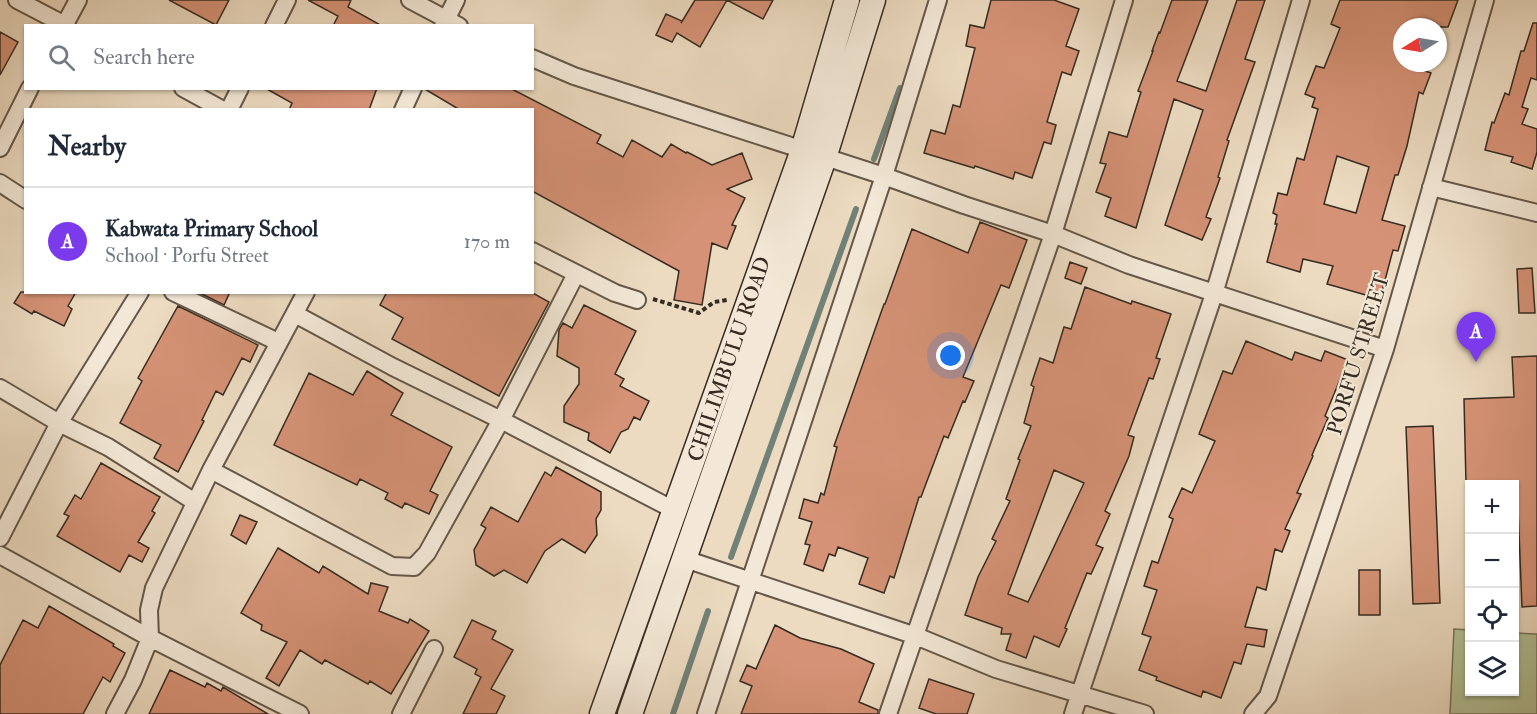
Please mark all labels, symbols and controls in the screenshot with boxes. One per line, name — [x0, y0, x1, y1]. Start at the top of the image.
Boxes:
north arrow — [1393, 18, 1447, 72]
search box — [24, 24, 534, 90]
icon: search — [45, 41, 78, 74]
text: Search here — [93, 43, 195, 71]
text: Nearby — [48, 131, 126, 163]
text: Kabwata Primary School — [105, 215, 318, 243]
text: A — [61, 229, 74, 254]
text: 170 m — [464, 229, 510, 254]
text: School · Porfu Street — [105, 243, 269, 268]
street label: CHILIMBULU ROAD — [682, 253, 777, 465]
street label: PORFU STREET — [1321, 270, 1396, 438]
pin: A — [1456, 312, 1496, 362]
your location — [936, 341, 965, 370]
map controls — [1465, 480, 1519, 696]
button: + — [1465, 480, 1519, 534]
button: − — [1465, 534, 1519, 588]
button: locate — [1465, 588, 1519, 642]
button: layers — [1465, 642, 1519, 696]

